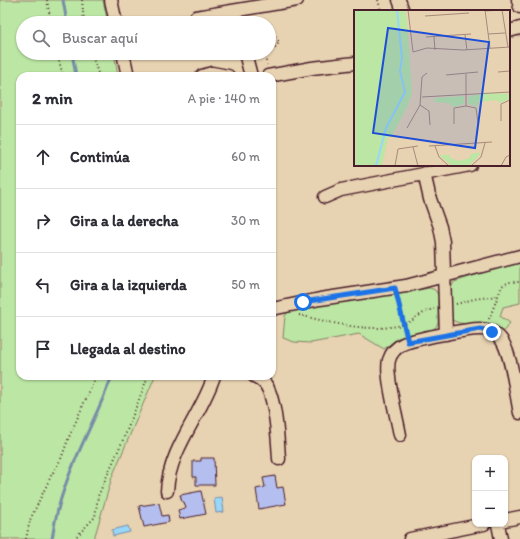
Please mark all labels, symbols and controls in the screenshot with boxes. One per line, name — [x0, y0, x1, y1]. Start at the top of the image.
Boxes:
inset map — [354, 10, 510, 166]
search box — [16, 16, 276, 60]
icon: search — [30, 27, 52, 49]
text: Buscar aquí — [62, 29, 138, 47]
text: 2 min — [32, 88, 72, 108]
text: A pie · 140 m — [188, 91, 260, 106]
icon: ahead — [32, 146, 54, 168]
text: Continúa — [70, 148, 130, 166]
text: 60 m — [231, 149, 260, 164]
icon: right — [32, 210, 54, 232]
text: Gira a la derecha — [70, 212, 179, 230]
text: 30 m — [231, 213, 260, 228]
icon: left — [32, 274, 54, 296]
text: Gira a la izquierda — [70, 276, 187, 294]
text: 50 m — [231, 277, 260, 292]
route start — [294, 293, 312, 311]
route end — [483, 323, 501, 341]
icon: arrive — [32, 338, 54, 360]
text: Llegada al destino — [70, 340, 186, 358]
map controls — [472, 455, 508, 527]
button: + — [472, 455, 508, 491]
button: − — [472, 491, 508, 527]

